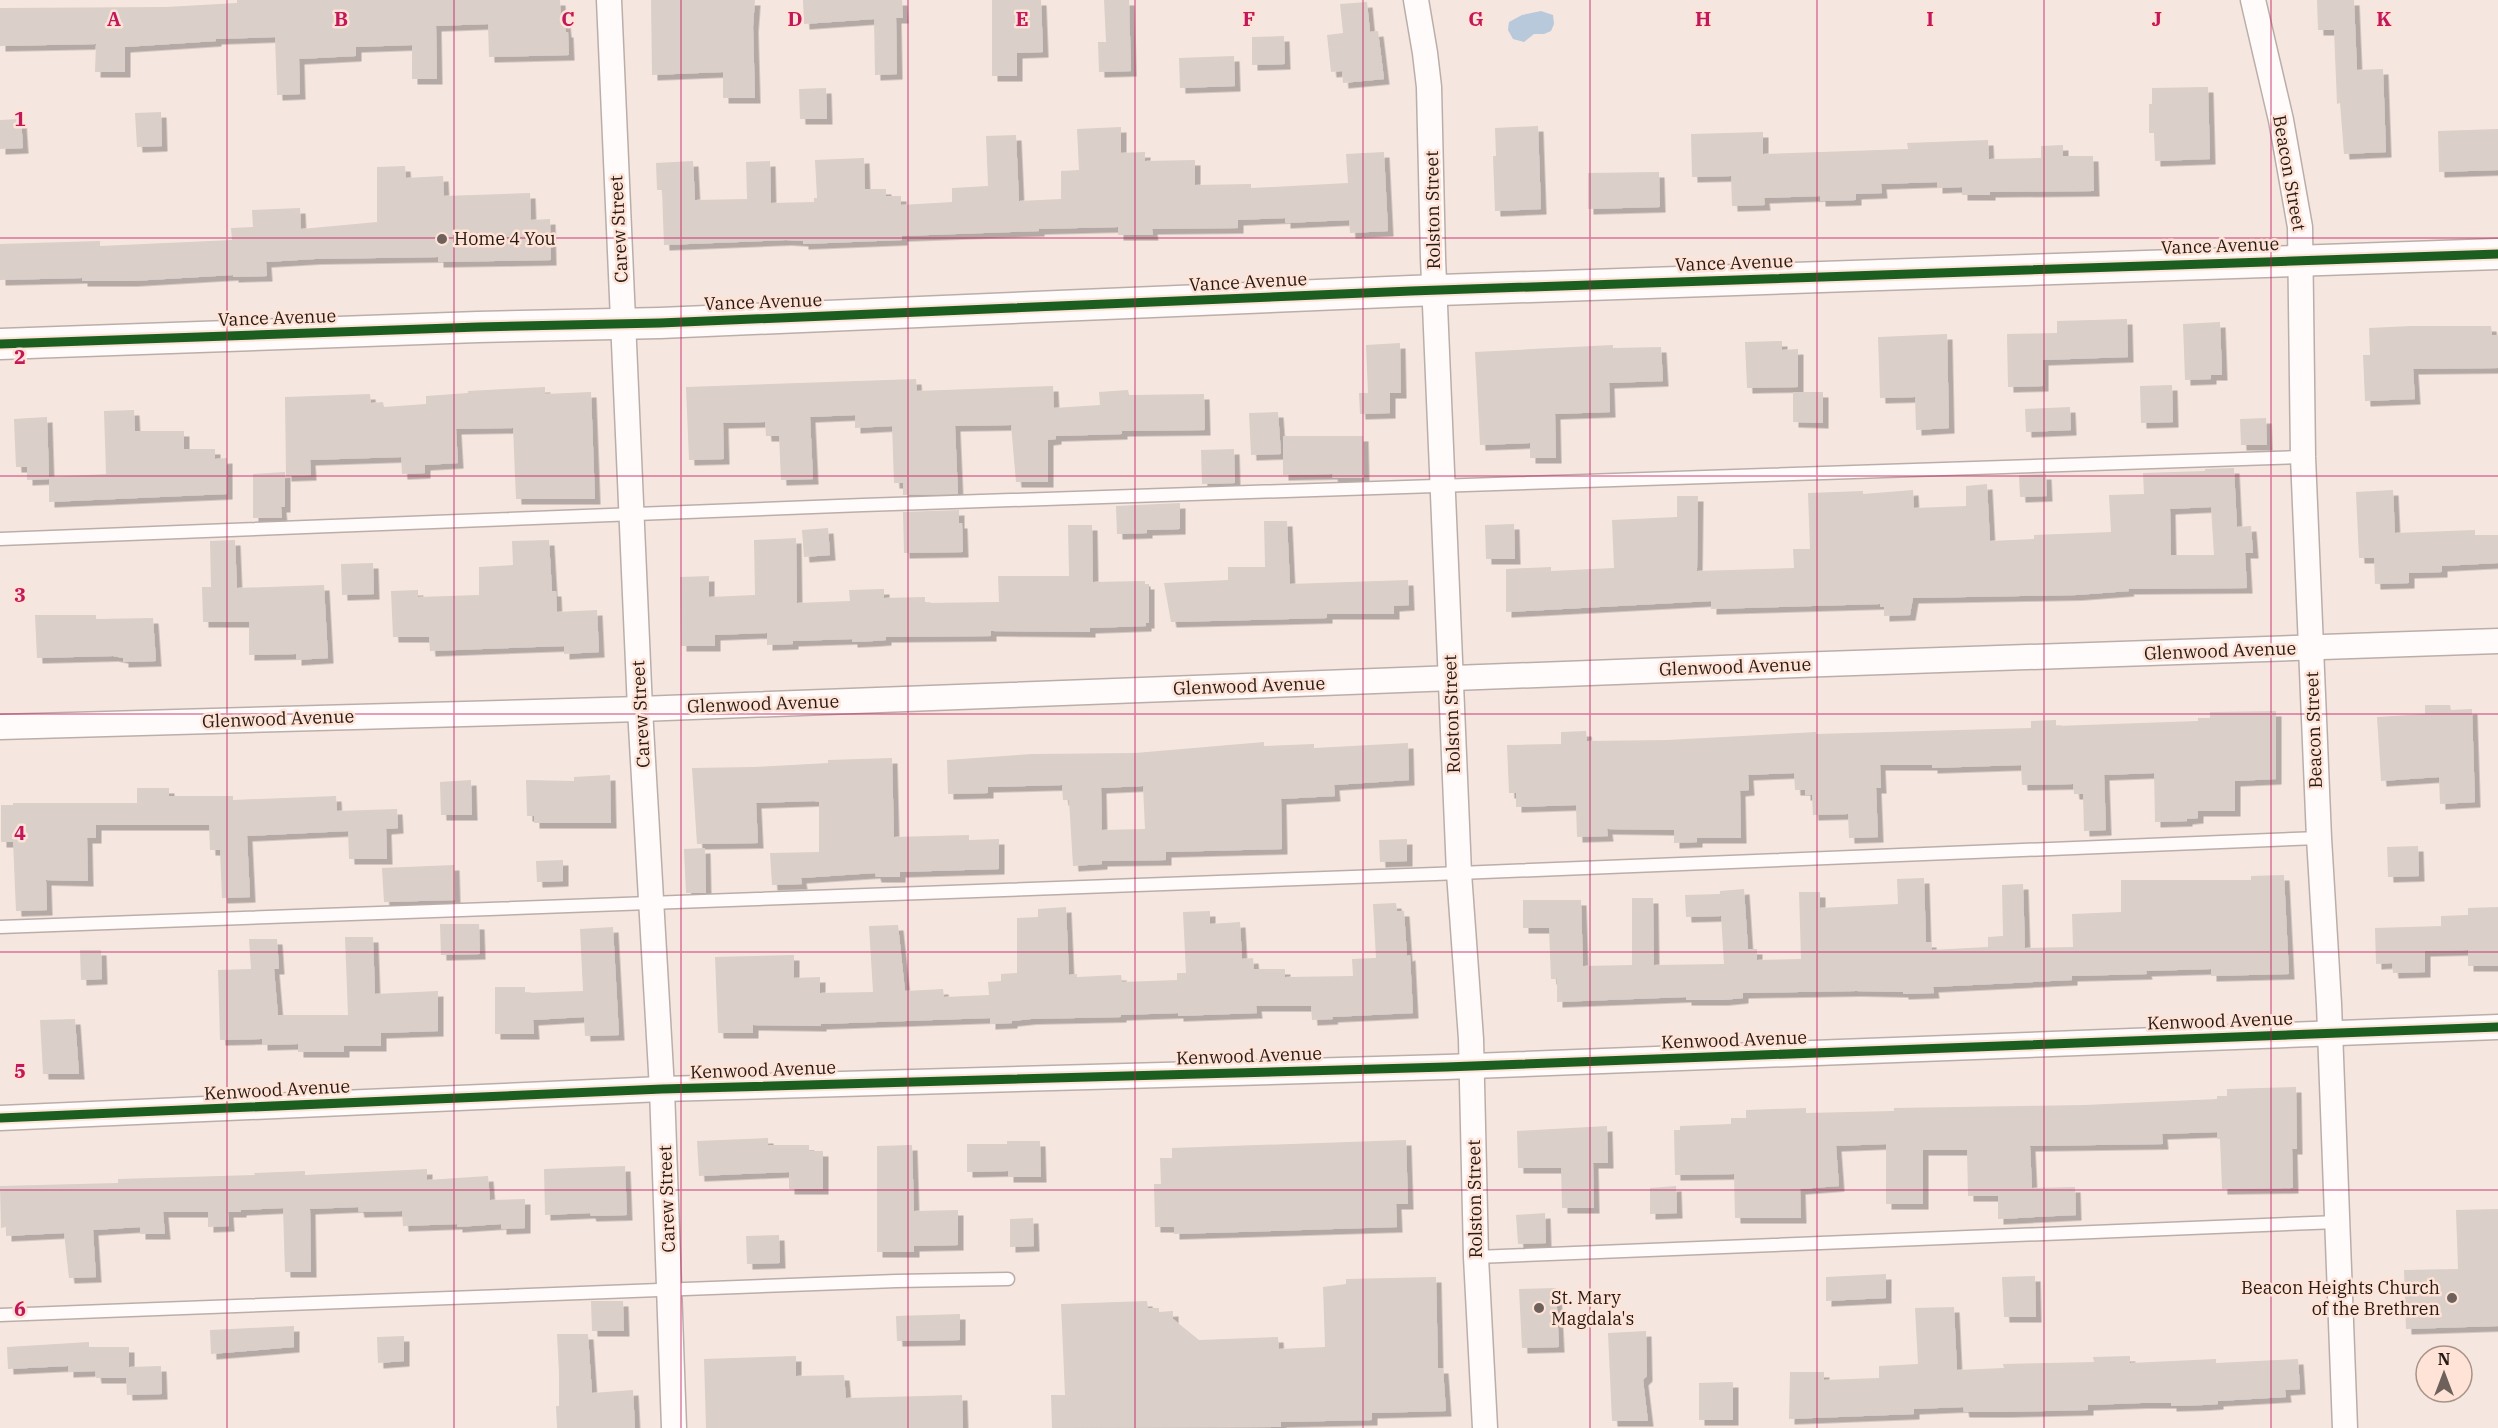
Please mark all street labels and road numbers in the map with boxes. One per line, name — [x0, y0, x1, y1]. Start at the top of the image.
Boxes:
street label: Beacon Street — [2268, 113, 2311, 233]
street label: Rolston Street — [1420, 150, 1445, 270]
street label: Carew Street — [604, 175, 633, 283]
street label: Vance Avenue — [2160, 232, 2280, 259]
street label: Vance Avenue — [1674, 249, 1794, 276]
street label: Vance Avenue — [1188, 267, 1308, 296]
street label: Vance Avenue — [703, 288, 823, 315]
street label: Vance Avenue — [217, 304, 337, 331]
street label: Glenwood Avenue — [2143, 636, 2296, 665]
street label: Glenwood Avenue — [1658, 652, 1811, 681]
street label: Rolston Street — [1438, 654, 1465, 774]
street label: Carew Street — [626, 660, 655, 768]
street label: Glenwood Avenue — [1172, 671, 1325, 700]
street label: Beacon Street — [2300, 671, 2327, 789]
street label: Glenwood Avenue — [686, 689, 839, 718]
street label: Glenwood Avenue — [201, 704, 354, 733]
street label: Kenwood Avenue — [2147, 1006, 2293, 1035]
street label: Kenwood Avenue — [1661, 1025, 1807, 1054]
street label: Kenwood Avenue — [1176, 1041, 1322, 1070]
street label: Kenwood Avenue — [690, 1055, 836, 1084]
street label: Kenwood Avenue — [203, 1074, 351, 1105]
street label: Rolston Street — [1462, 1139, 1487, 1259]
street label: Carew Street — [653, 1145, 680, 1253]

